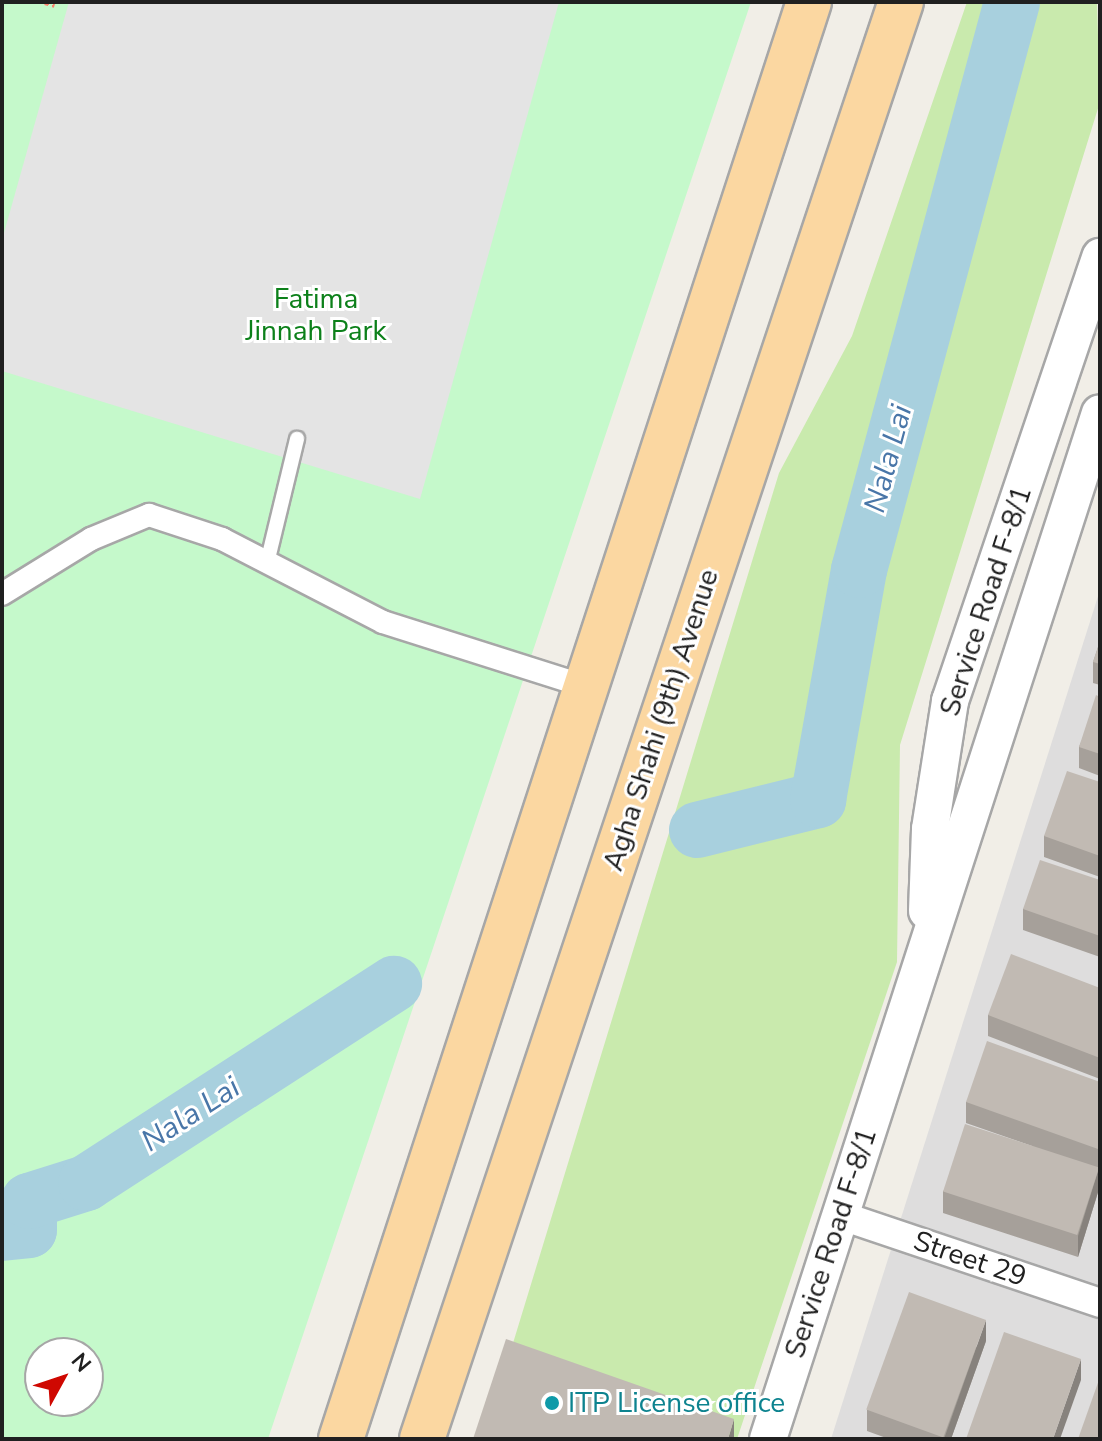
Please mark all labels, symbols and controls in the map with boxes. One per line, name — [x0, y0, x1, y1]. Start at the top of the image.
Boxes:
park label: Fatima Jinnah Park — [245, 282, 387, 348]
water label: Nala Lai — [857, 401, 921, 517]
street label: Service Road F-8/1 — [933, 482, 1039, 720]
street label: Agha Shahi (9th) Avenue — [596, 565, 726, 875]
water label: Nala Lai — [135, 1070, 247, 1160]
street label: Service Road F-8/1 — [778, 1124, 884, 1362]
street label: Street 29 — [909, 1224, 1031, 1294]
north arrow — [24, 1337, 104, 1417]
text: N — [64, 1347, 98, 1379]
place label: ITP License office — [568, 1386, 785, 1420]
marker: ITP License office — [543, 1394, 561, 1412]

